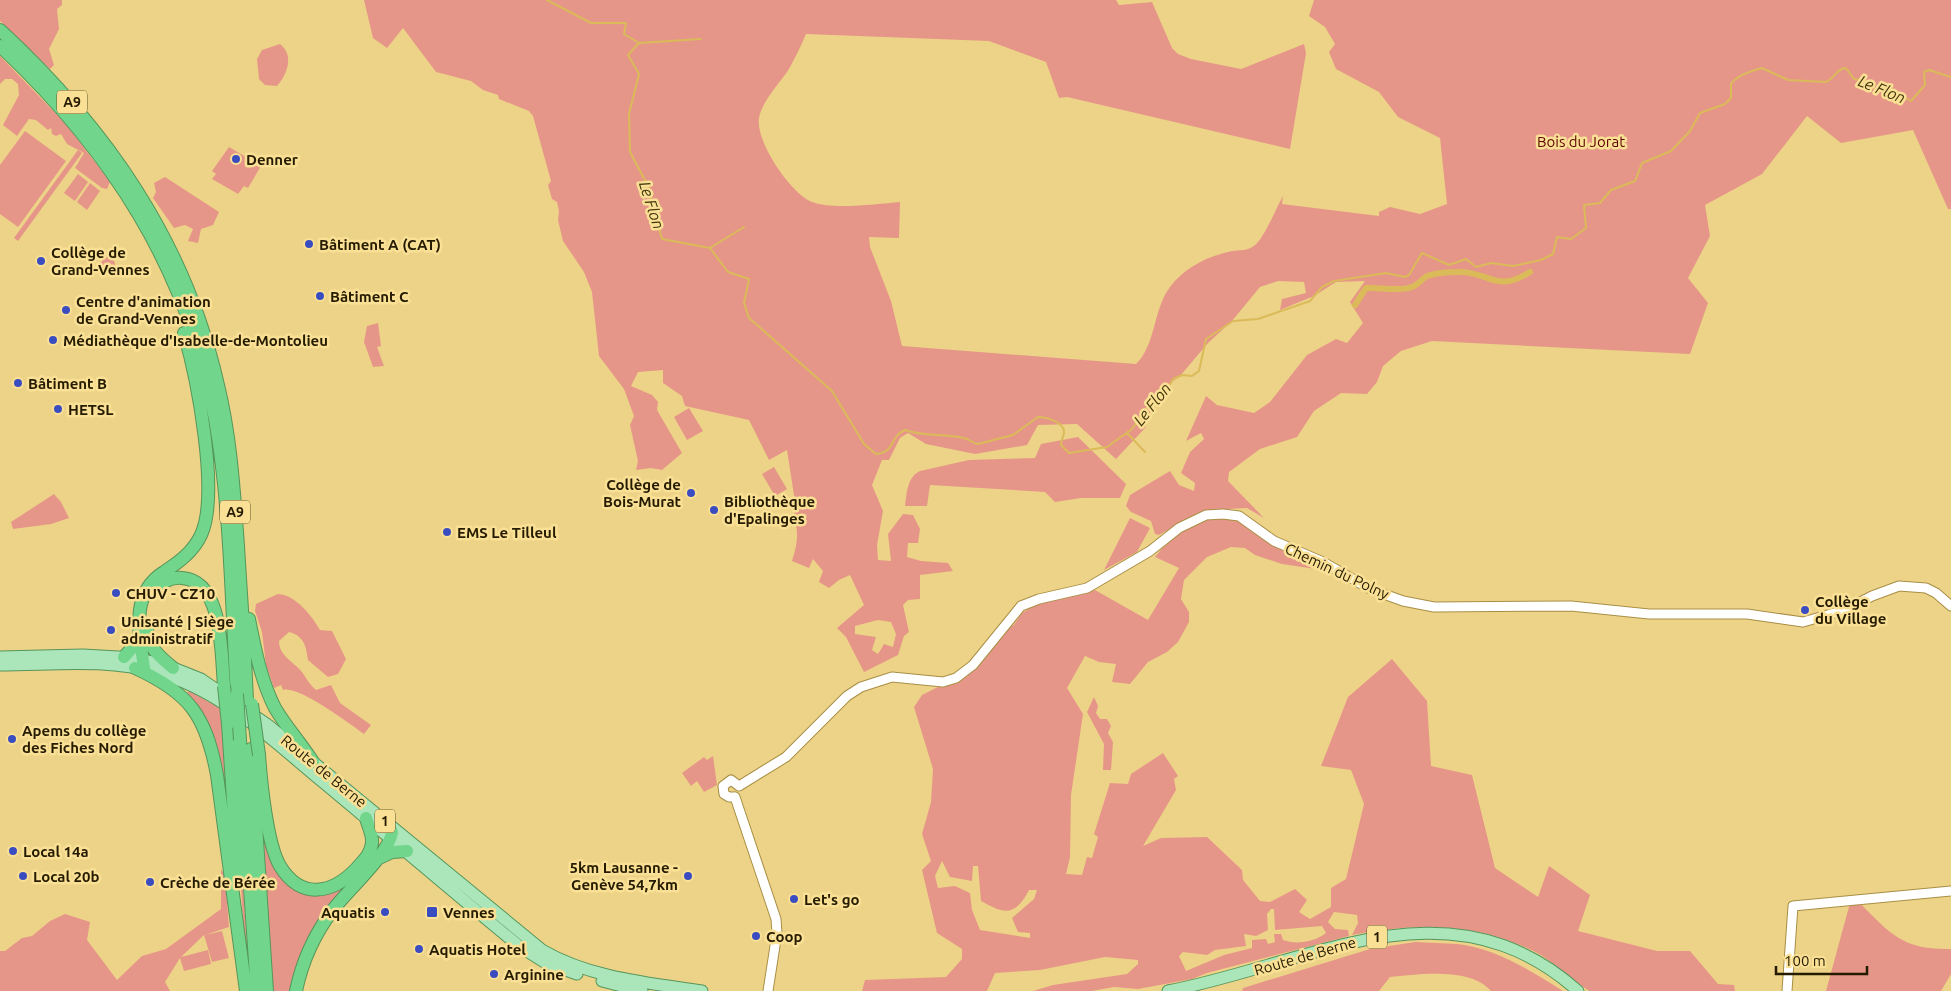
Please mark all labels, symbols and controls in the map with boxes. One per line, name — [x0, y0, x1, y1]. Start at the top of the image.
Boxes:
water label: Le Flon — [1856, 71, 1908, 107]
road number: A9 — [57, 90, 87, 114]
park label: Bois du Jorat — [1537, 133, 1625, 150]
place label: Denner — [246, 151, 299, 168]
marker: Denner — [230, 153, 242, 165]
water label: Le Flon — [636, 179, 668, 231]
place label: Bâtiment A (CAT) — [319, 236, 441, 253]
marker: Bâtiment A (CAT) — [303, 238, 315, 250]
place label: Collège de Grand-Vennes — [51, 244, 150, 278]
marker: Collège de Grand-Vennes — [35, 255, 47, 267]
place label: Bâtiment C — [330, 288, 409, 305]
marker: Bâtiment C — [314, 290, 326, 302]
place label: Centre d'animation de Grand-Vennes — [76, 293, 211, 327]
marker: Centre d'animation de Grand-Vennes — [60, 304, 72, 316]
place label: Médiathèque d'Isabelle-de-Montolieu — [63, 332, 328, 349]
marker: Médiathèque d'Isabelle-de-Montolieu — [47, 334, 59, 346]
place label: Bâtiment B — [28, 375, 107, 392]
marker: Bâtiment B — [12, 377, 24, 389]
water label: Le Flon — [1129, 379, 1175, 429]
place label: HETSL — [68, 401, 114, 418]
marker: HETSL — [52, 403, 64, 415]
place label: Collège de Bois-Murat — [603, 476, 682, 510]
marker: Collège de Bois-Murat — [685, 487, 697, 499]
place label: Bibliothèque d'Epalinges — [724, 493, 815, 527]
road number: A9 — [220, 501, 250, 524]
marker: Bibliothèque d'Epalinges — [708, 504, 720, 516]
place label: EMS Le Tilleul — [457, 524, 557, 541]
marker: EMS Le Tilleul — [441, 526, 453, 538]
street label: Chemin du Polny — [1282, 540, 1392, 602]
place label: CHUV - CZ10 — [126, 585, 215, 602]
marker: CHUV - CZ10 — [110, 587, 122, 599]
place label: Collège du Village — [1815, 593, 1886, 627]
marker: Collège du Village — [1799, 604, 1811, 616]
place label: Unisanté | Siège administratif — [121, 613, 234, 647]
marker: Unisanté | Siège administratif — [105, 624, 117, 636]
place label: Apems du collège des Fiches Nord — [22, 722, 146, 756]
street label: Route de Berne — [278, 731, 370, 811]
marker: Apems du collège des Fiches Nord — [6, 733, 18, 745]
road number: 1 — [375, 809, 395, 832]
place label: Local 14a — [23, 843, 89, 860]
marker: Local 14a — [7, 845, 19, 857]
place label: 5km Lausanne - Genève 54,7km — [569, 859, 678, 893]
place label: Local 20b — [33, 868, 100, 885]
marker: Local 20b — [17, 870, 29, 882]
marker: 5km Lausanne - Genève 54,7km — [682, 870, 694, 882]
place label: Crèche de Bérée — [160, 874, 276, 891]
marker: Crèche de Bérée — [144, 876, 156, 888]
place label: Let's go — [804, 891, 860, 908]
marker: Let's go — [788, 893, 800, 905]
place label: Aquatis — [321, 904, 375, 921]
place label: Vennes — [443, 904, 495, 921]
marker: Vennes — [425, 905, 439, 919]
marker: Aquatis — [379, 906, 391, 918]
road number: 1 — [1367, 926, 1387, 949]
place label: Coop — [766, 928, 803, 945]
marker: Coop — [750, 930, 762, 942]
street label: Route de Berne — [1252, 933, 1358, 979]
place label: Aquatis Hotel — [429, 941, 526, 958]
marker: Aquatis Hotel — [413, 943, 425, 955]
scale bar — [1776, 944, 1867, 976]
text: 100 m — [1784, 952, 1826, 969]
place label: Arginine — [504, 966, 564, 983]
marker: Arginine — [488, 968, 500, 980]

